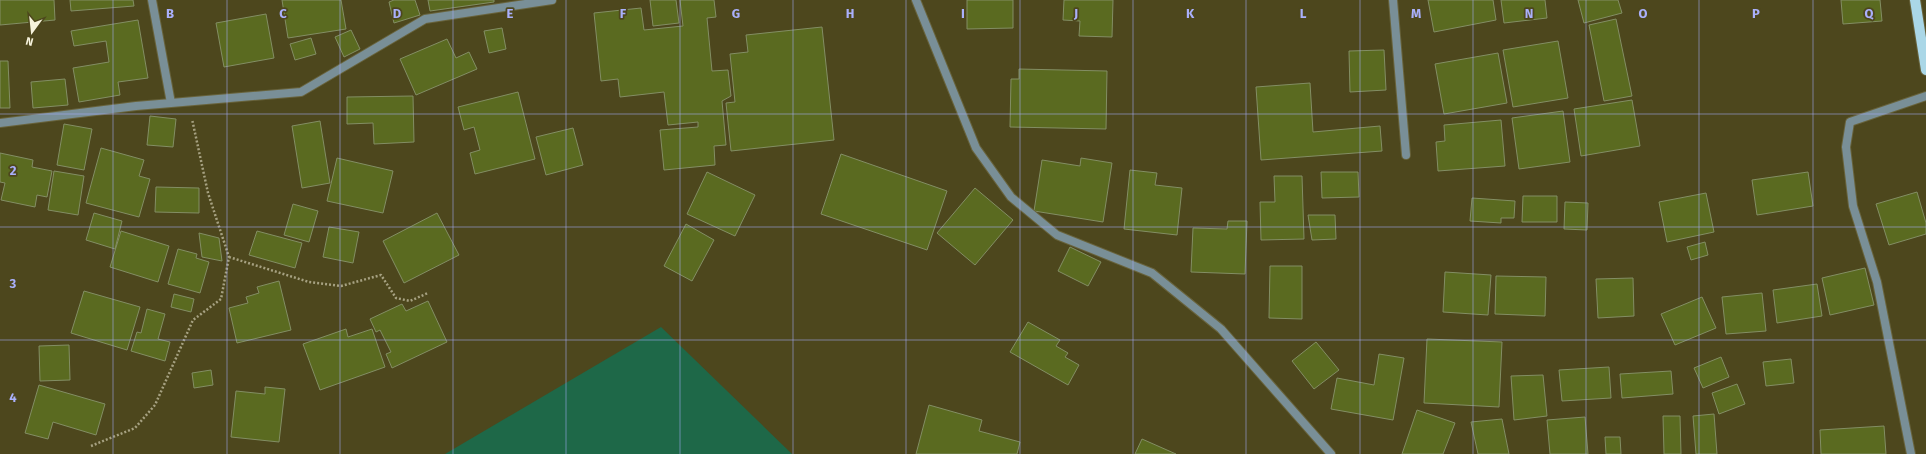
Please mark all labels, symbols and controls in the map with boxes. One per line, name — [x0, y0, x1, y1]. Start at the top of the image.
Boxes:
text: B — [166, 6, 174, 21]
text: C — [279, 6, 287, 21]
text: D — [393, 6, 402, 21]
text: E — [507, 6, 514, 21]
text: F — [620, 6, 627, 21]
text: G — [732, 6, 740, 21]
text: H — [846, 6, 854, 21]
text: I — [961, 6, 965, 21]
text: J — [1073, 6, 1078, 21]
text: K — [1186, 6, 1195, 21]
text: L — [1300, 6, 1307, 21]
text: M — [1411, 6, 1421, 21]
text: N — [1525, 6, 1533, 21]
text: O — [1639, 6, 1648, 21]
text: P — [1752, 6, 1760, 21]
text: Q — [1865, 6, 1875, 21]
north arrow — [12, 12, 52, 52]
text: N — [24, 34, 35, 48]
text: 2 — [10, 163, 17, 178]
text: 3 — [9, 276, 17, 291]
text: 4 — [9, 390, 17, 405]

